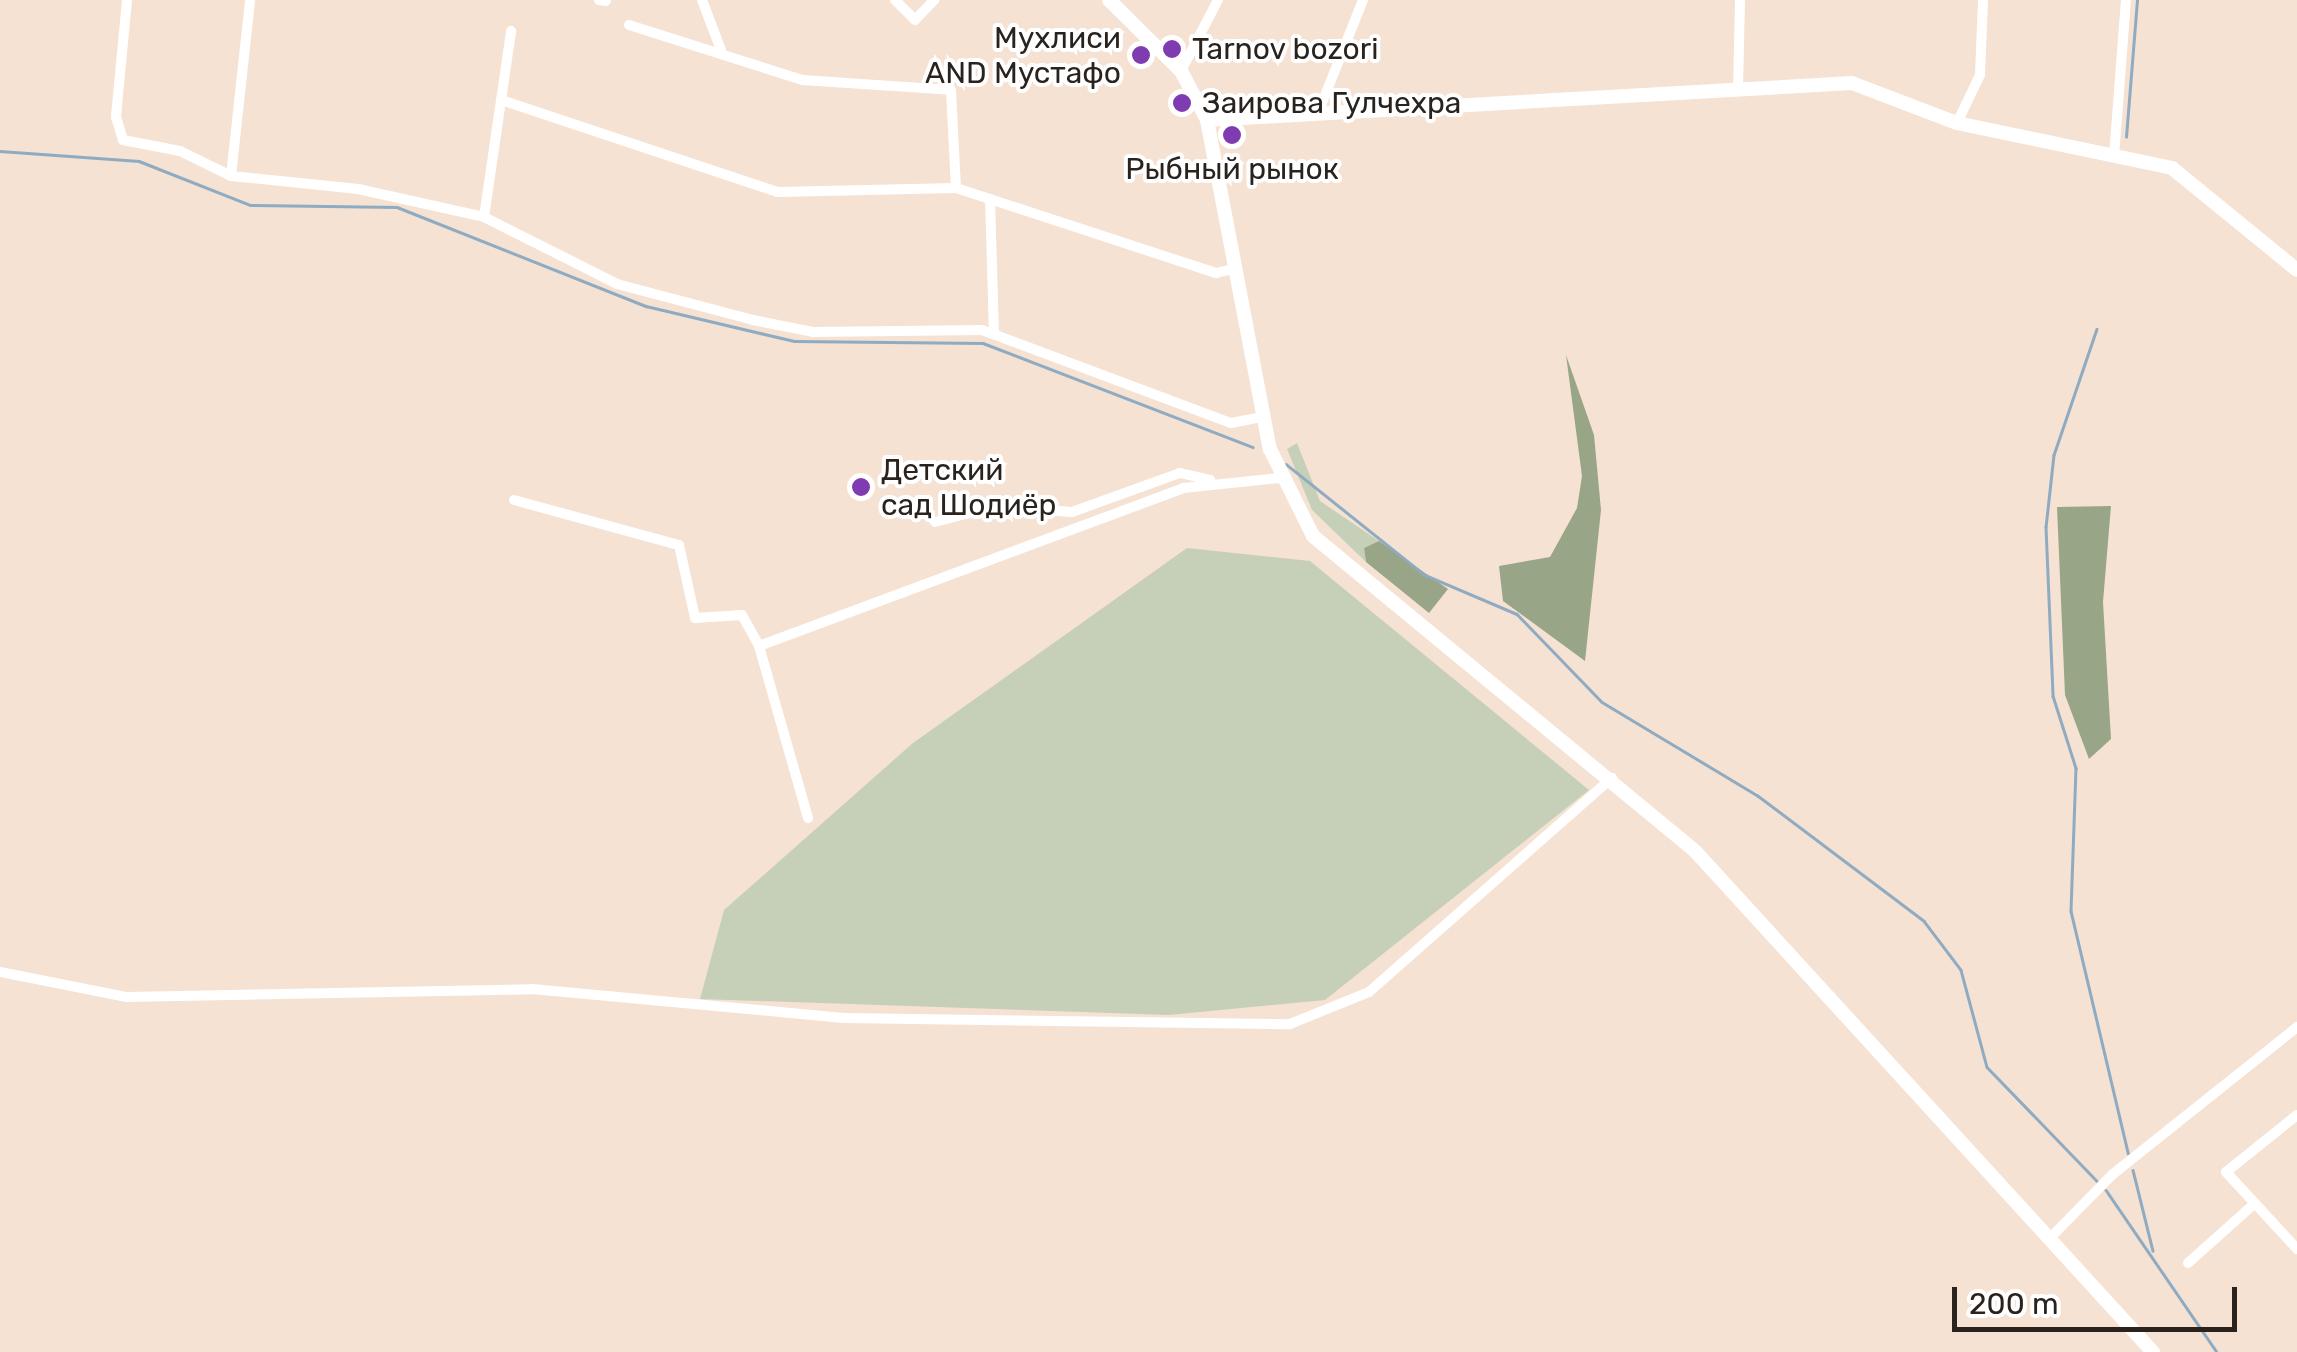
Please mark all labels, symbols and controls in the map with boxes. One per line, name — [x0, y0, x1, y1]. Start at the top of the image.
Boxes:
place label: Мухлиси AND Мустафо — [925, 20, 1121, 90]
place label: Tarnov bozori — [1192, 31, 1379, 67]
marker: Tarnov bozori — [1161, 38, 1183, 60]
marker: Мухлиси AND Мустафо — [1130, 44, 1152, 66]
place label: Заирова Гулчехра — [1202, 85, 1461, 121]
marker: Заирова Гулчехра — [1171, 92, 1193, 114]
marker: Рыбный рынок — [1221, 124, 1243, 146]
place label: Рыбный рынок — [1125, 151, 1339, 187]
place label: Детский сад Шодиёр — [881, 452, 1056, 522]
marker: Детский сад Шодиёр — [850, 476, 872, 498]
scale bar — [1957, 1267, 2242, 1329]
text: 200 m — [1969, 1286, 2059, 1322]

